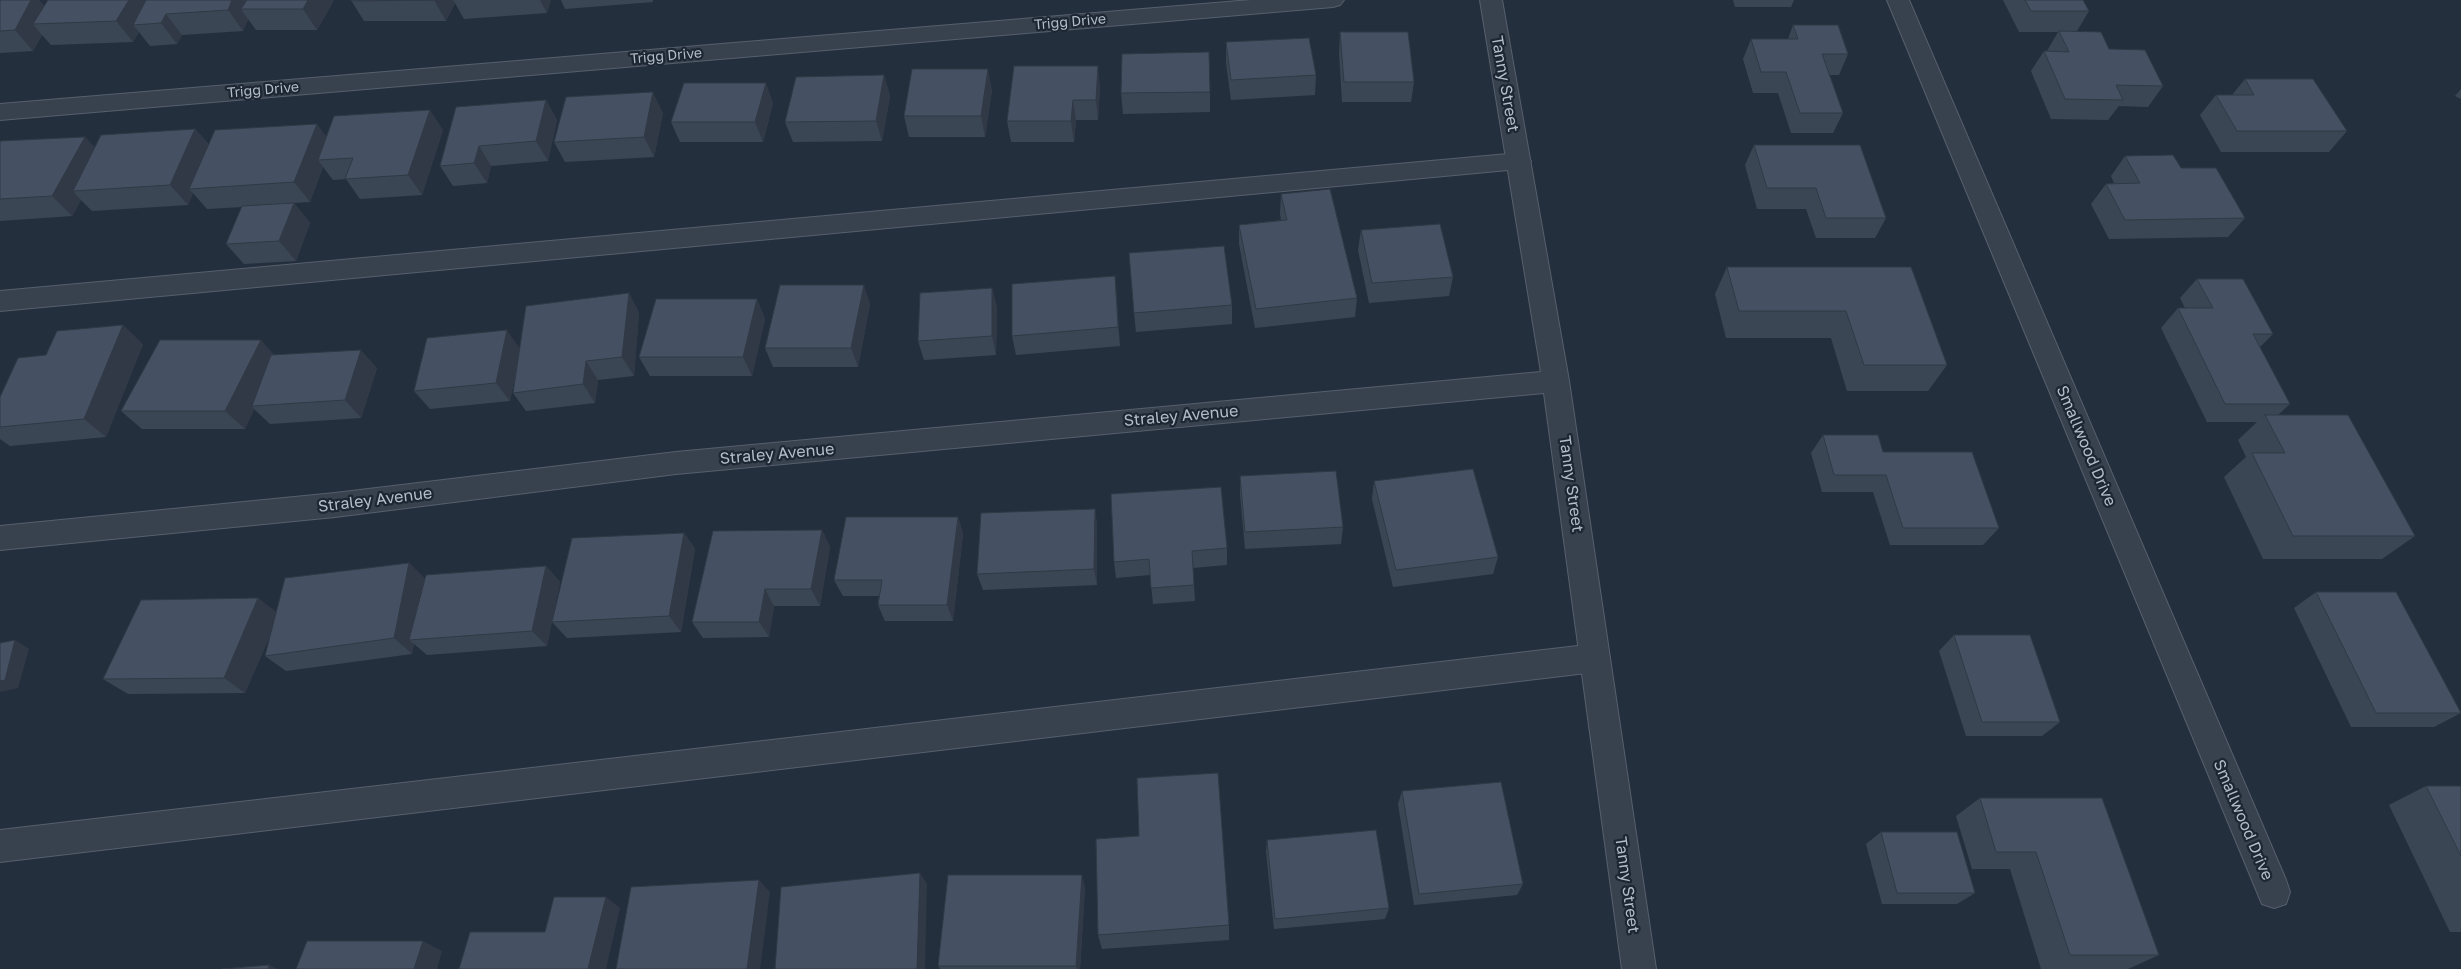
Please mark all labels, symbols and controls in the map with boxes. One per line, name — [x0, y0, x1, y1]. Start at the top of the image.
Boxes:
street label: Trigg Drive — [1033, 10, 1107, 34]
street label: Tanny Street — [1487, 34, 1523, 134]
street label: Trigg Drive — [629, 44, 703, 68]
street label: Trigg Drive — [226, 78, 300, 102]
street label: Smallwood Drive — [2052, 383, 2120, 509]
street label: Straley Avenue — [1123, 401, 1239, 431]
street label: Tanny Street — [1555, 435, 1587, 533]
street label: Straley Avenue — [719, 439, 835, 469]
street label: Straley Avenue — [317, 483, 433, 517]
street label: Smallwood Drive — [2209, 757, 2277, 883]
street label: Tanny Street — [1611, 836, 1643, 934]

